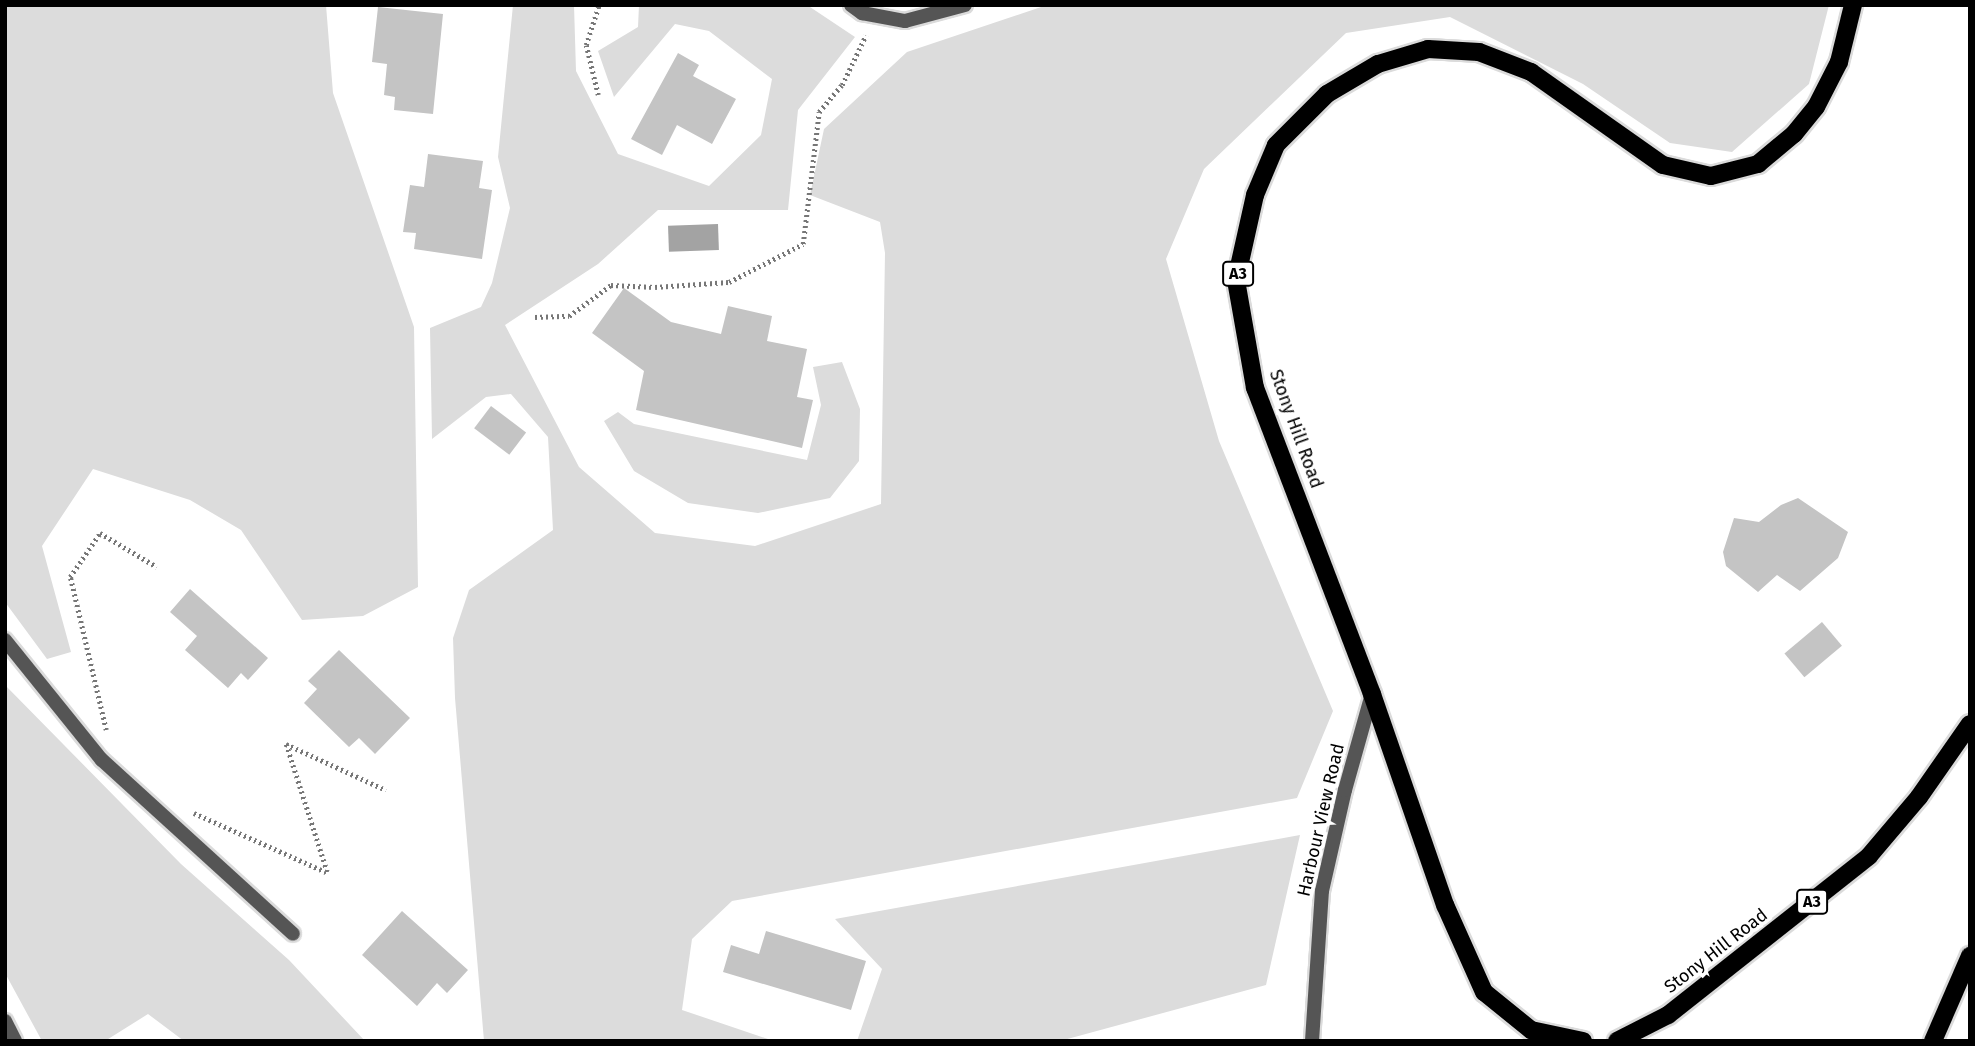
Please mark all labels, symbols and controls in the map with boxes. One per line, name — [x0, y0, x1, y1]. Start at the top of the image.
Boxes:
road number: A3 — [1220, 262, 1256, 286]
street label: Stony Hill Road — [1265, 367, 1327, 491]
street label: Harbour View Road — [1293, 741, 1349, 899]
road number: A3 — [1794, 890, 1829, 914]
street label: Stony Hill Road — [1660, 904, 1772, 998]

